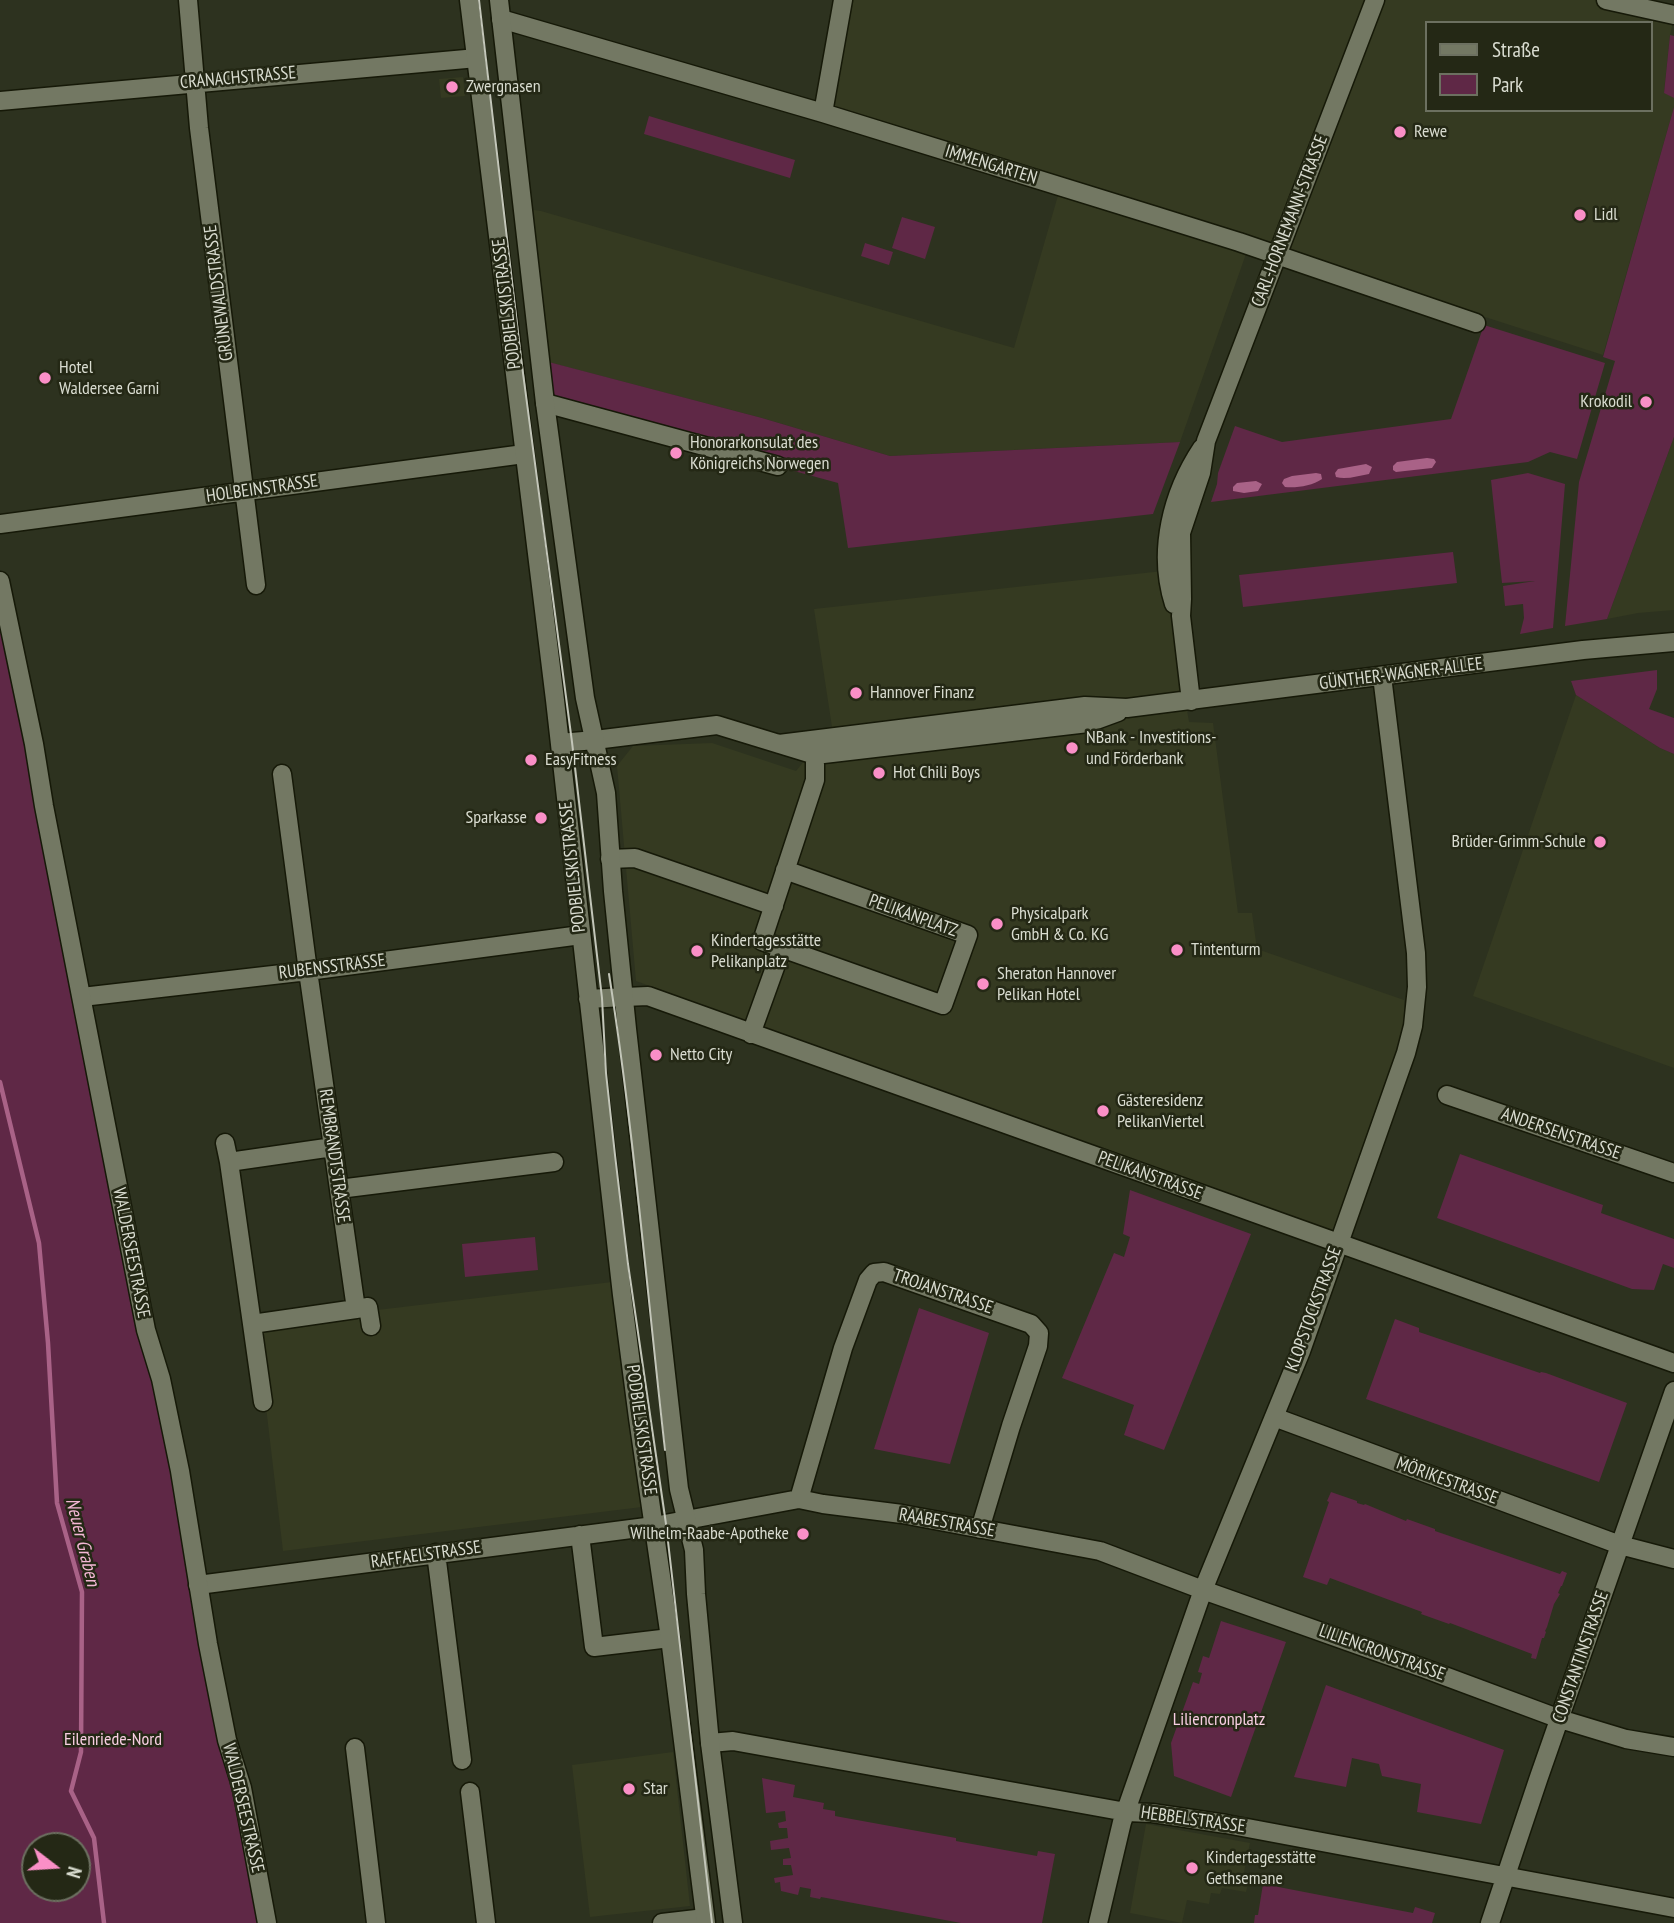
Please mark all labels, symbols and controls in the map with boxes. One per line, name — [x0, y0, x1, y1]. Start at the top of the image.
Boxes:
legend — [1426, 21, 1653, 112]
text: Straße — [1492, 36, 1540, 63]
street label: CRANACHSTRASSE — [179, 62, 297, 94]
text: Park — [1492, 71, 1523, 98]
place label: Zwergnasen — [466, 76, 541, 98]
marker: Zwergnasen — [444, 79, 460, 95]
place label: Rewe — [1414, 121, 1447, 143]
marker: Rewe — [1392, 124, 1408, 140]
street label: CARL-HORNEMANN-STRASSE — [1247, 132, 1333, 310]
street label: IMMENGARTEN — [942, 141, 1040, 189]
place label: Lidl — [1594, 204, 1617, 226]
marker: Lidl — [1572, 207, 1588, 223]
street label: GRÜNEWALDSTRASSE — [200, 224, 238, 362]
street label: PODBIELSKISTRASSE — [488, 237, 526, 371]
place label: Hotel Waldersee Garni — [59, 357, 159, 400]
marker: Hotel Waldersee Garni — [37, 370, 53, 386]
place label: Krokodil — [1580, 391, 1632, 413]
marker: Krokodil — [1638, 394, 1654, 410]
place label: Honorarkonsulat des Königreichs Norwegen — [690, 432, 829, 474]
marker: Honorarkonsulat des Königreichs Norwegen — [668, 445, 684, 461]
street label: HOLBEINSTRASSE — [205, 470, 319, 508]
street label: GÜNTHER-WAGNER-ALLEE — [1318, 653, 1484, 695]
place label: Hannover Finanz — [870, 682, 974, 704]
marker: Hannover Finanz — [848, 685, 864, 701]
place label: NBank - Investitions- und Förderbank — [1086, 727, 1216, 770]
marker: NBank - Investitions- und Förderbank — [1064, 740, 1080, 756]
place label: EasyFitness — [545, 749, 617, 771]
marker: EasyFitness — [523, 752, 539, 768]
place label: Hot Chili Boys — [893, 762, 980, 784]
marker: Hot Chili Boys — [871, 765, 887, 781]
street label: PODBIELSKISTRASSE — [555, 800, 591, 934]
place label: Sparkasse — [466, 807, 527, 829]
marker: Sparkasse — [533, 810, 549, 826]
place label: Brüder-Grimm-Schule — [1452, 831, 1586, 853]
marker: Brüder-Grimm-Schule — [1592, 834, 1608, 850]
street label: PELIKANPLATZ — [866, 890, 960, 942]
place label: Physicalpark GmbH & Co. KG — [1011, 903, 1108, 946]
marker: Physicalpark GmbH & Co. KG — [989, 916, 1005, 932]
place label: Kindertagesstätte Pelikanplatz — [711, 930, 821, 972]
place label: Tintenturm — [1191, 939, 1260, 961]
marker: Tintenturm — [1169, 942, 1185, 958]
marker: Kindertagesstätte Pelikanplatz — [689, 943, 705, 959]
street label: RUBENSSTRASSE — [277, 950, 387, 984]
place label: Sheraton Hannover Pelikan Hotel — [997, 963, 1116, 1006]
marker: Sheraton Hannover Pelikan Hotel — [975, 976, 991, 992]
place label: Netto City — [670, 1044, 732, 1066]
marker: Netto City — [648, 1047, 664, 1063]
street label: REMBRANDTSTRASSE — [314, 1088, 354, 1224]
place label: Gästeresidenz PelikanViertel — [1117, 1090, 1204, 1132]
marker: Gästeresidenz PelikanViertel — [1095, 1103, 1111, 1119]
street label: ANDERSENSTRASSE — [1499, 1103, 1623, 1165]
street label: PELIKANSTRASSE — [1095, 1147, 1205, 1205]
street label: WALDERSEESTRASSE — [108, 1186, 154, 1320]
street label: KLOPSTOCKSTRASSE — [1281, 1244, 1347, 1374]
street label: TROJANSTRASSE — [890, 1265, 996, 1319]
street label: PODBIELSKISTRASSE — [621, 1363, 661, 1497]
street label: MÖRIKESTRASSE — [1393, 1453, 1501, 1509]
water label: Neuer Graben — [60, 1496, 104, 1588]
street label: RAABESTRASSE — [897, 1504, 997, 1542]
place label: Wilhelm-Raabe-Apotheke — [630, 1523, 789, 1545]
marker: Wilhelm-Raabe-Apotheke — [795, 1526, 811, 1542]
street label: RAFFAELSTRASSE — [370, 1537, 482, 1573]
street label: CONSTANTINSTRASSE — [1548, 1588, 1614, 1726]
street label: LILIENCRONSTRASSE — [1316, 1620, 1448, 1686]
park label: Liliencronplatz — [1173, 1709, 1265, 1731]
park label: Eilenriede-Nord — [64, 1729, 162, 1751]
street label: WALDERSEESTRASSE — [218, 1741, 268, 1875]
place label: Star — [643, 1778, 668, 1800]
marker: Star — [621, 1781, 637, 1797]
street label: HEBBELSTRASSE — [1139, 1802, 1247, 1838]
north arrow — [21, 1832, 91, 1902]
place label: Kindertagesstätte Gethsemane — [1206, 1847, 1316, 1890]
marker: Kindertagesstätte Gethsemane — [1184, 1860, 1200, 1876]
text: N — [61, 1864, 87, 1881]

